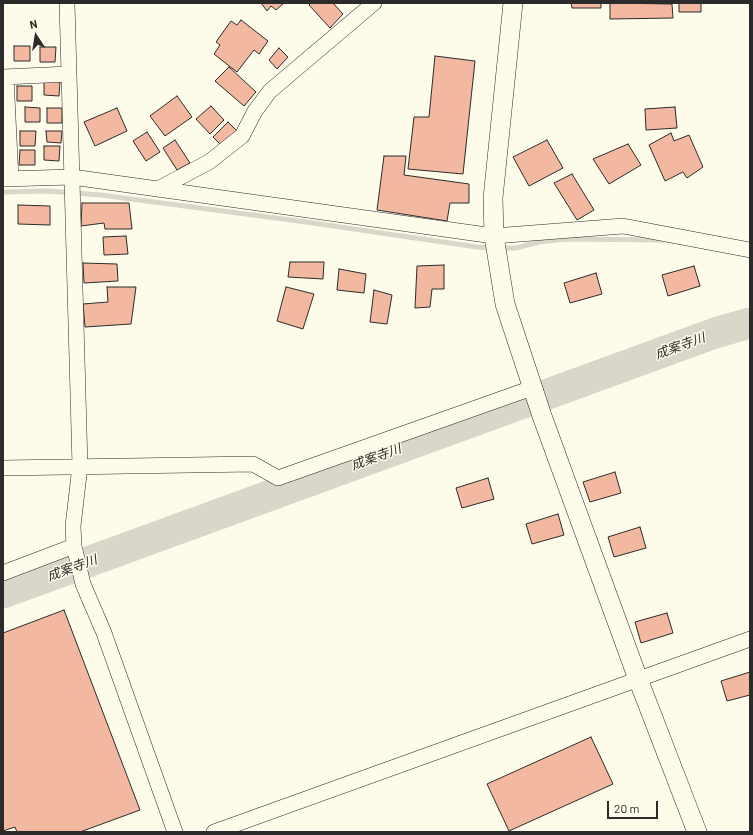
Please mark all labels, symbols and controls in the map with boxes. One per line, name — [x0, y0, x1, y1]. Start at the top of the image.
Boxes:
north arrow — [16, 16, 56, 56]
text: N — [28, 17, 38, 31]
water label: 成案寺川 — [653, 330, 707, 362]
water label: 成案寺川 — [349, 441, 403, 473]
water label: 成案寺川 — [45, 552, 99, 584]
scale bar — [609, 793, 660, 819]
text: 20 m — [614, 801, 640, 815]

